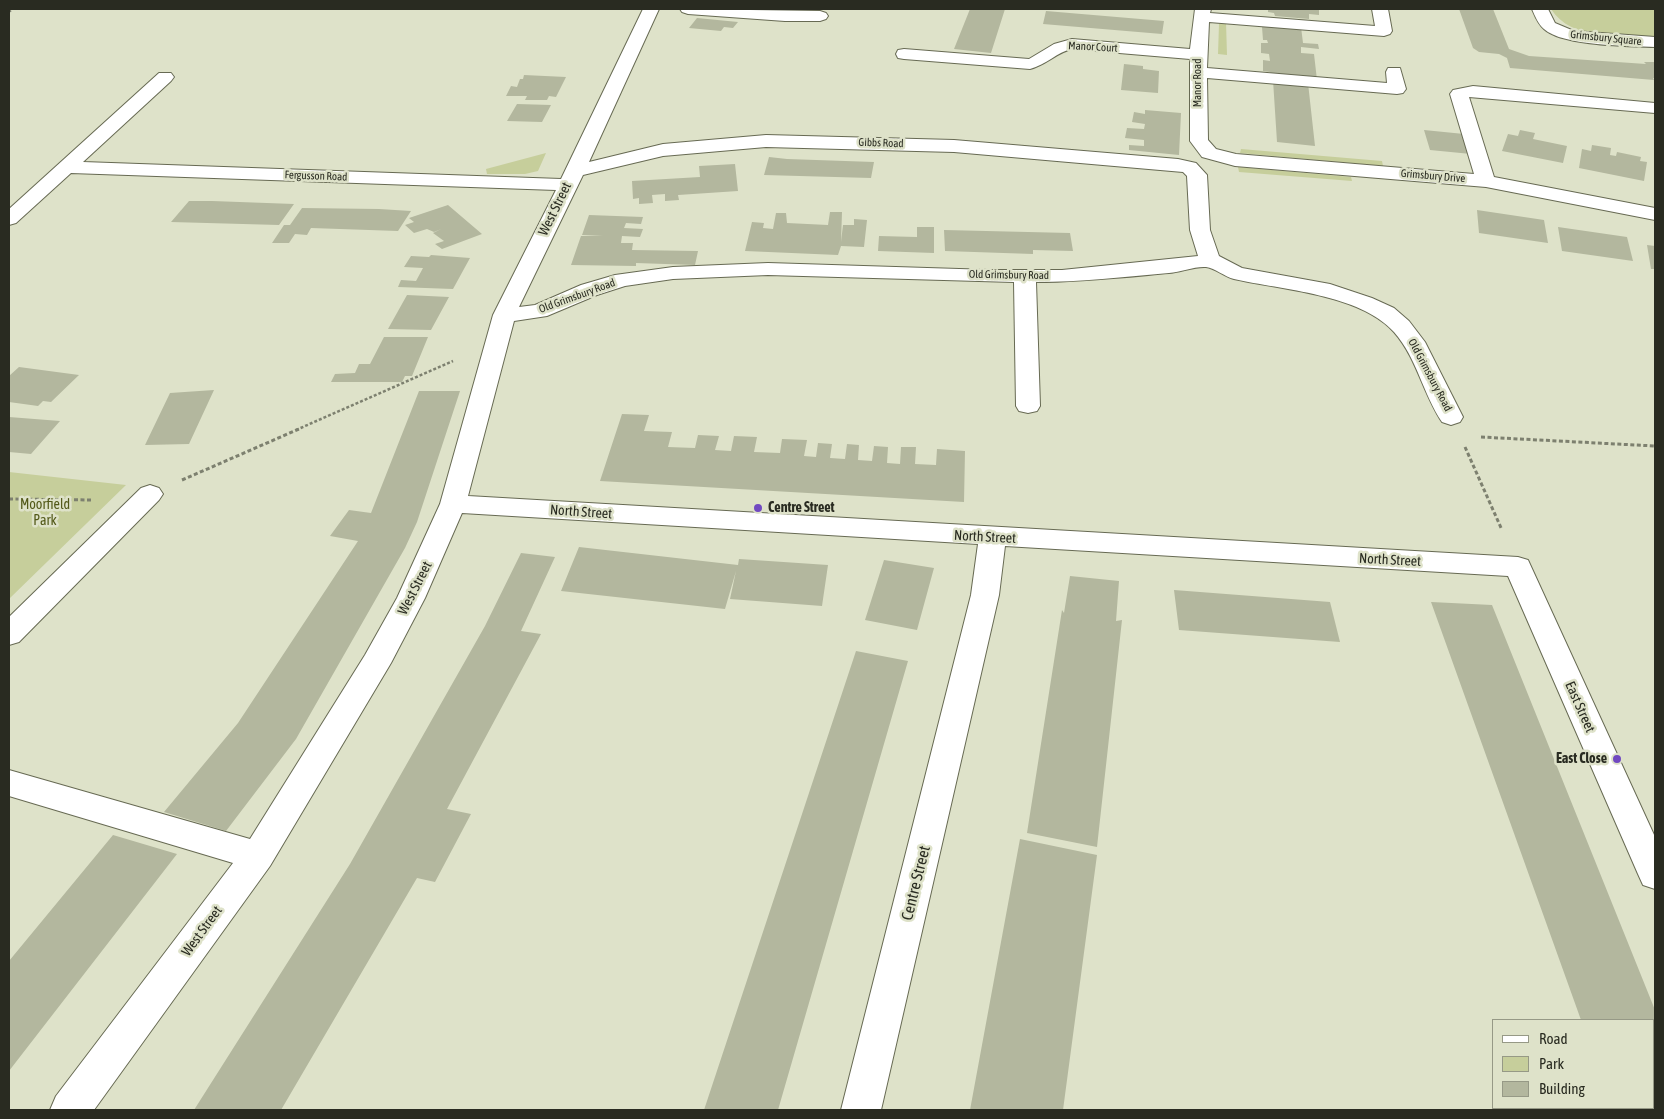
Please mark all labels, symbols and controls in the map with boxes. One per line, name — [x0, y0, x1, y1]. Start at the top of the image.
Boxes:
street label: Grimsbury Square — [1570, 28, 1642, 48]
street label: Manor Court — [1068, 39, 1118, 55]
street label: Manor Road — [1191, 59, 1205, 107]
street label: Gibbs Road — [858, 136, 904, 150]
street label: Grimsbury Drive — [1400, 167, 1466, 185]
street label: Fergusson Road — [284, 168, 348, 184]
street label: West Street — [535, 179, 575, 239]
street label: Old Grimsbury Road — [969, 268, 1049, 282]
street label: Old Grimsbury Road — [537, 276, 617, 316]
street label: Old Grimsbury Road — [1405, 337, 1455, 413]
park label: Moorfield Park — [20, 497, 70, 530]
place label: Centre Street — [768, 500, 835, 516]
street label: North Street — [549, 501, 613, 523]
marker: Centre Street — [752, 502, 764, 514]
street label: North Street — [953, 527, 1017, 547]
street label: North Street — [1358, 550, 1422, 570]
street label: West Street — [394, 558, 436, 618]
street label: East Street — [1561, 679, 1599, 735]
place label: East Close — [1556, 751, 1607, 767]
marker: East Close — [1611, 753, 1623, 765]
street label: Centre Street — [897, 844, 935, 922]
street label: West Street — [178, 903, 226, 959]
legend — [1492, 1019, 1654, 1109]
text: Road — [1539, 1030, 1568, 1047]
text: Park — [1539, 1055, 1564, 1072]
text: Building — [1539, 1080, 1585, 1097]

